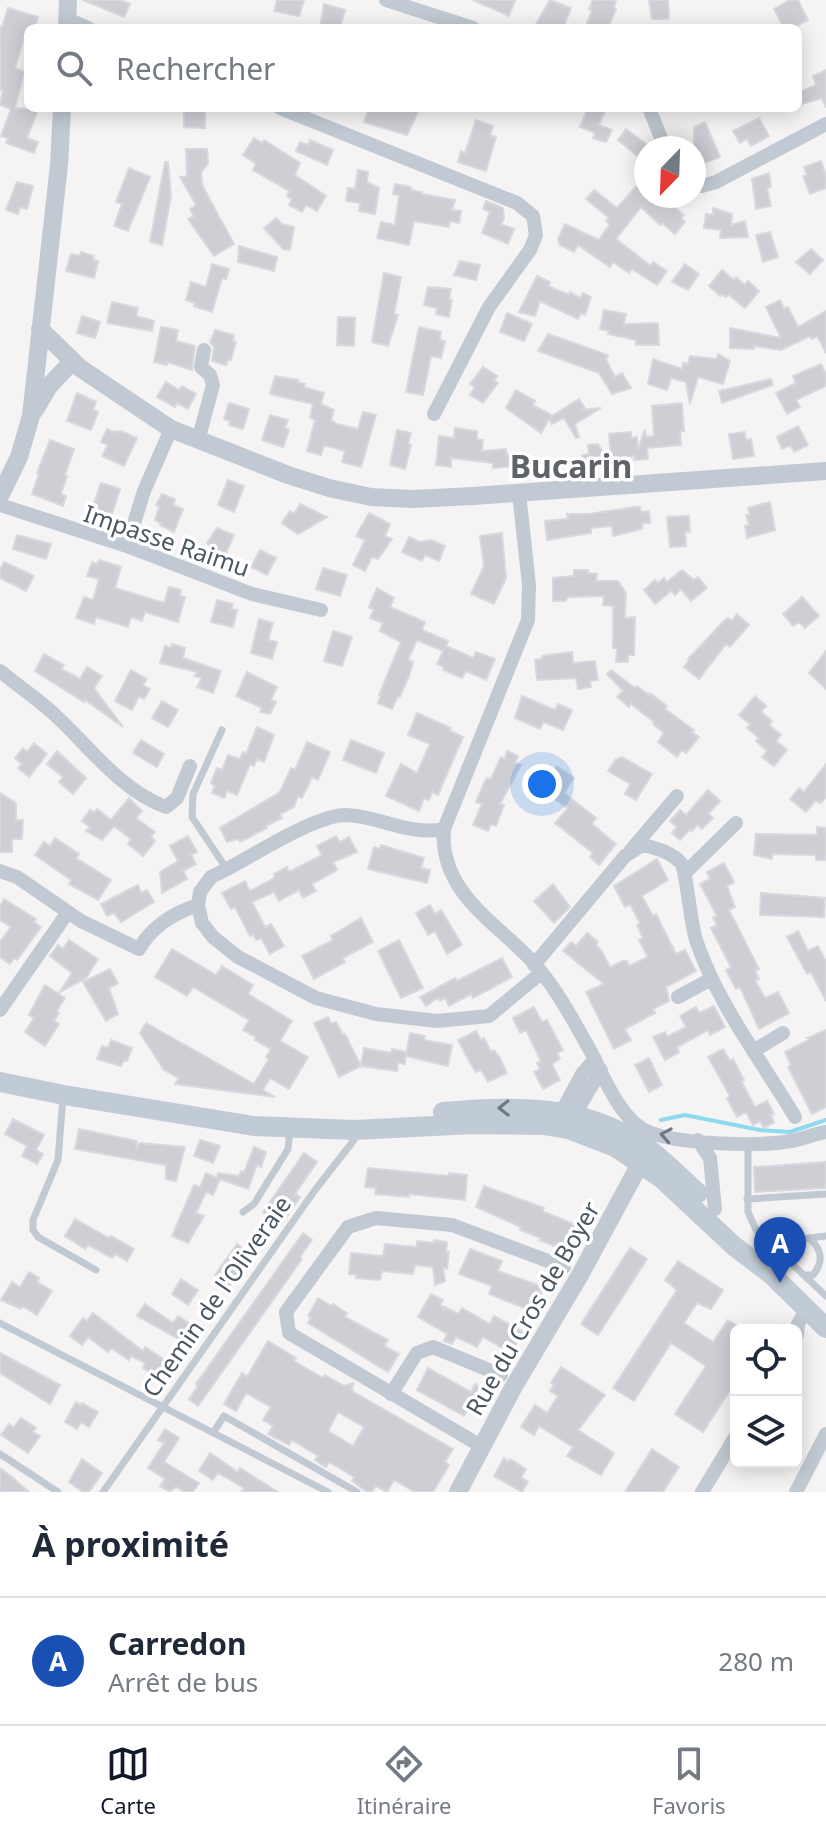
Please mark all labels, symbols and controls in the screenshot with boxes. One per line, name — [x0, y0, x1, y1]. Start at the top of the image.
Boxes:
search box — [24, 24, 802, 112]
icon: search — [52, 46, 96, 90]
text: Rechercher — [116, 48, 275, 89]
north arrow — [634, 136, 706, 208]
district label: Bucarin — [510, 444, 632, 487]
street label: Impasse Raimu — [80, 496, 254, 584]
your location — [522, 764, 562, 804]
one-way arrow — [497, 1099, 510, 1116]
one-way arrow — [659, 1128, 673, 1145]
street label: Chemin de l'Oliveraie — [134, 1189, 298, 1403]
street label: Rue du Cros de Boyer — [457, 1195, 607, 1421]
pin: A — [754, 1217, 806, 1283]
map controls — [730, 1324, 802, 1468]
button: locate — [730, 1324, 802, 1396]
button: layers — [730, 1396, 802, 1468]
text: À proximité — [32, 1521, 229, 1567]
text: Carredon — [108, 1623, 247, 1664]
text: A — [49, 1643, 67, 1679]
text: 280 m — [718, 1643, 794, 1679]
text: Arrêt de bus — [108, 1664, 258, 1700]
tab: Carte — [100, 1742, 156, 1820]
tab: Itinéraire — [357, 1742, 451, 1820]
tab: Favoris — [652, 1742, 726, 1820]

